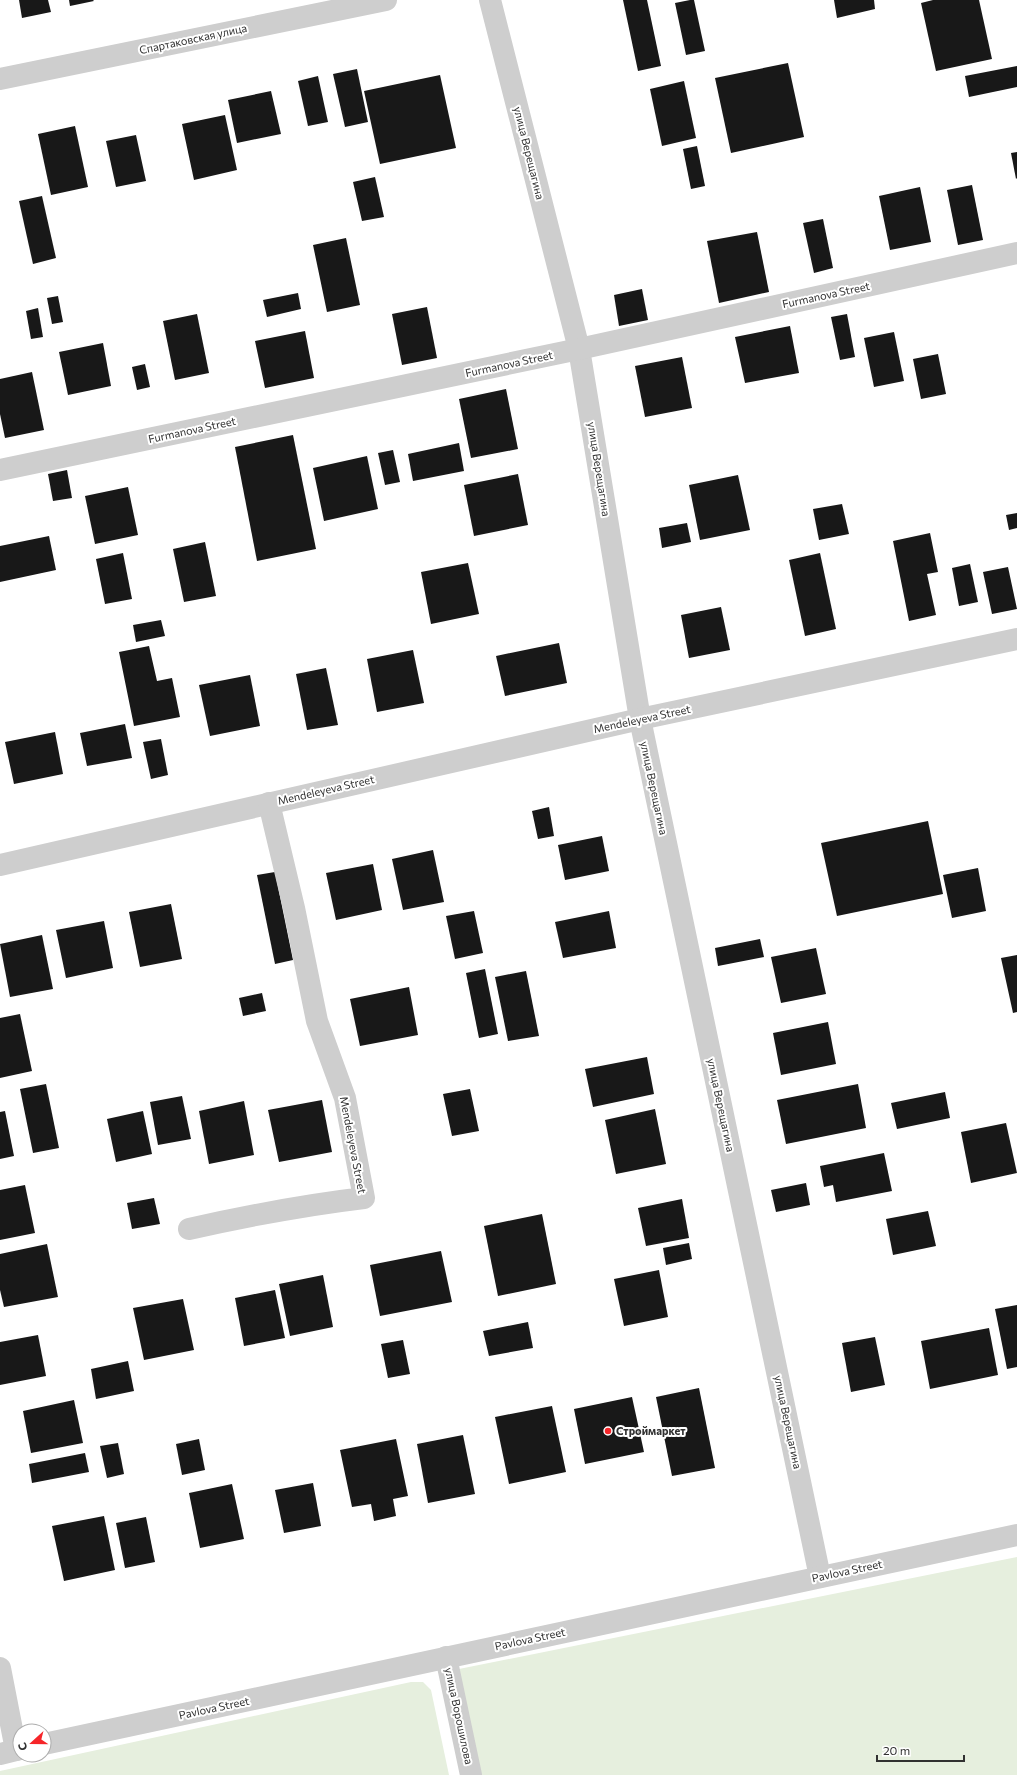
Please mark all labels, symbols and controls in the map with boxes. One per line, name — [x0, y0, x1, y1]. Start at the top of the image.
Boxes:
street label: Спартаковская улица — [138, 21, 248, 56]
street label: улица Верещагина — [512, 105, 547, 201]
street label: Furmanova Street — [781, 279, 871, 310]
street label: Furmanova Street — [464, 348, 554, 379]
street label: Furmanova Street — [147, 414, 237, 445]
street label: улица Верещагина — [586, 421, 613, 517]
street label: Mendeleyeva Street — [592, 702, 692, 735]
street label: улица Верещагина — [638, 740, 671, 836]
street label: Mendeleyeva Street — [276, 772, 376, 807]
street label: улица Верещагина — [705, 1057, 738, 1153]
street label: Mendeleyeva Street — [338, 1095, 369, 1195]
street label: улица Верещагина — [772, 1374, 805, 1470]
place label: Строймаркет — [616, 1424, 686, 1437]
marker: Строймаркет — [603, 1426, 613, 1436]
street label: Pavlova Street — [810, 1557, 884, 1584]
street label: Pavlova Street — [493, 1625, 567, 1652]
street label: улица Ворошилова — [443, 1666, 476, 1766]
street label: Pavlova Street — [177, 1694, 251, 1721]
north arrow — [12, 1723, 52, 1763]
scale bar — [877, 1737, 964, 1763]
text: С — [15, 1740, 30, 1753]
text: 20 m — [883, 1743, 910, 1757]

